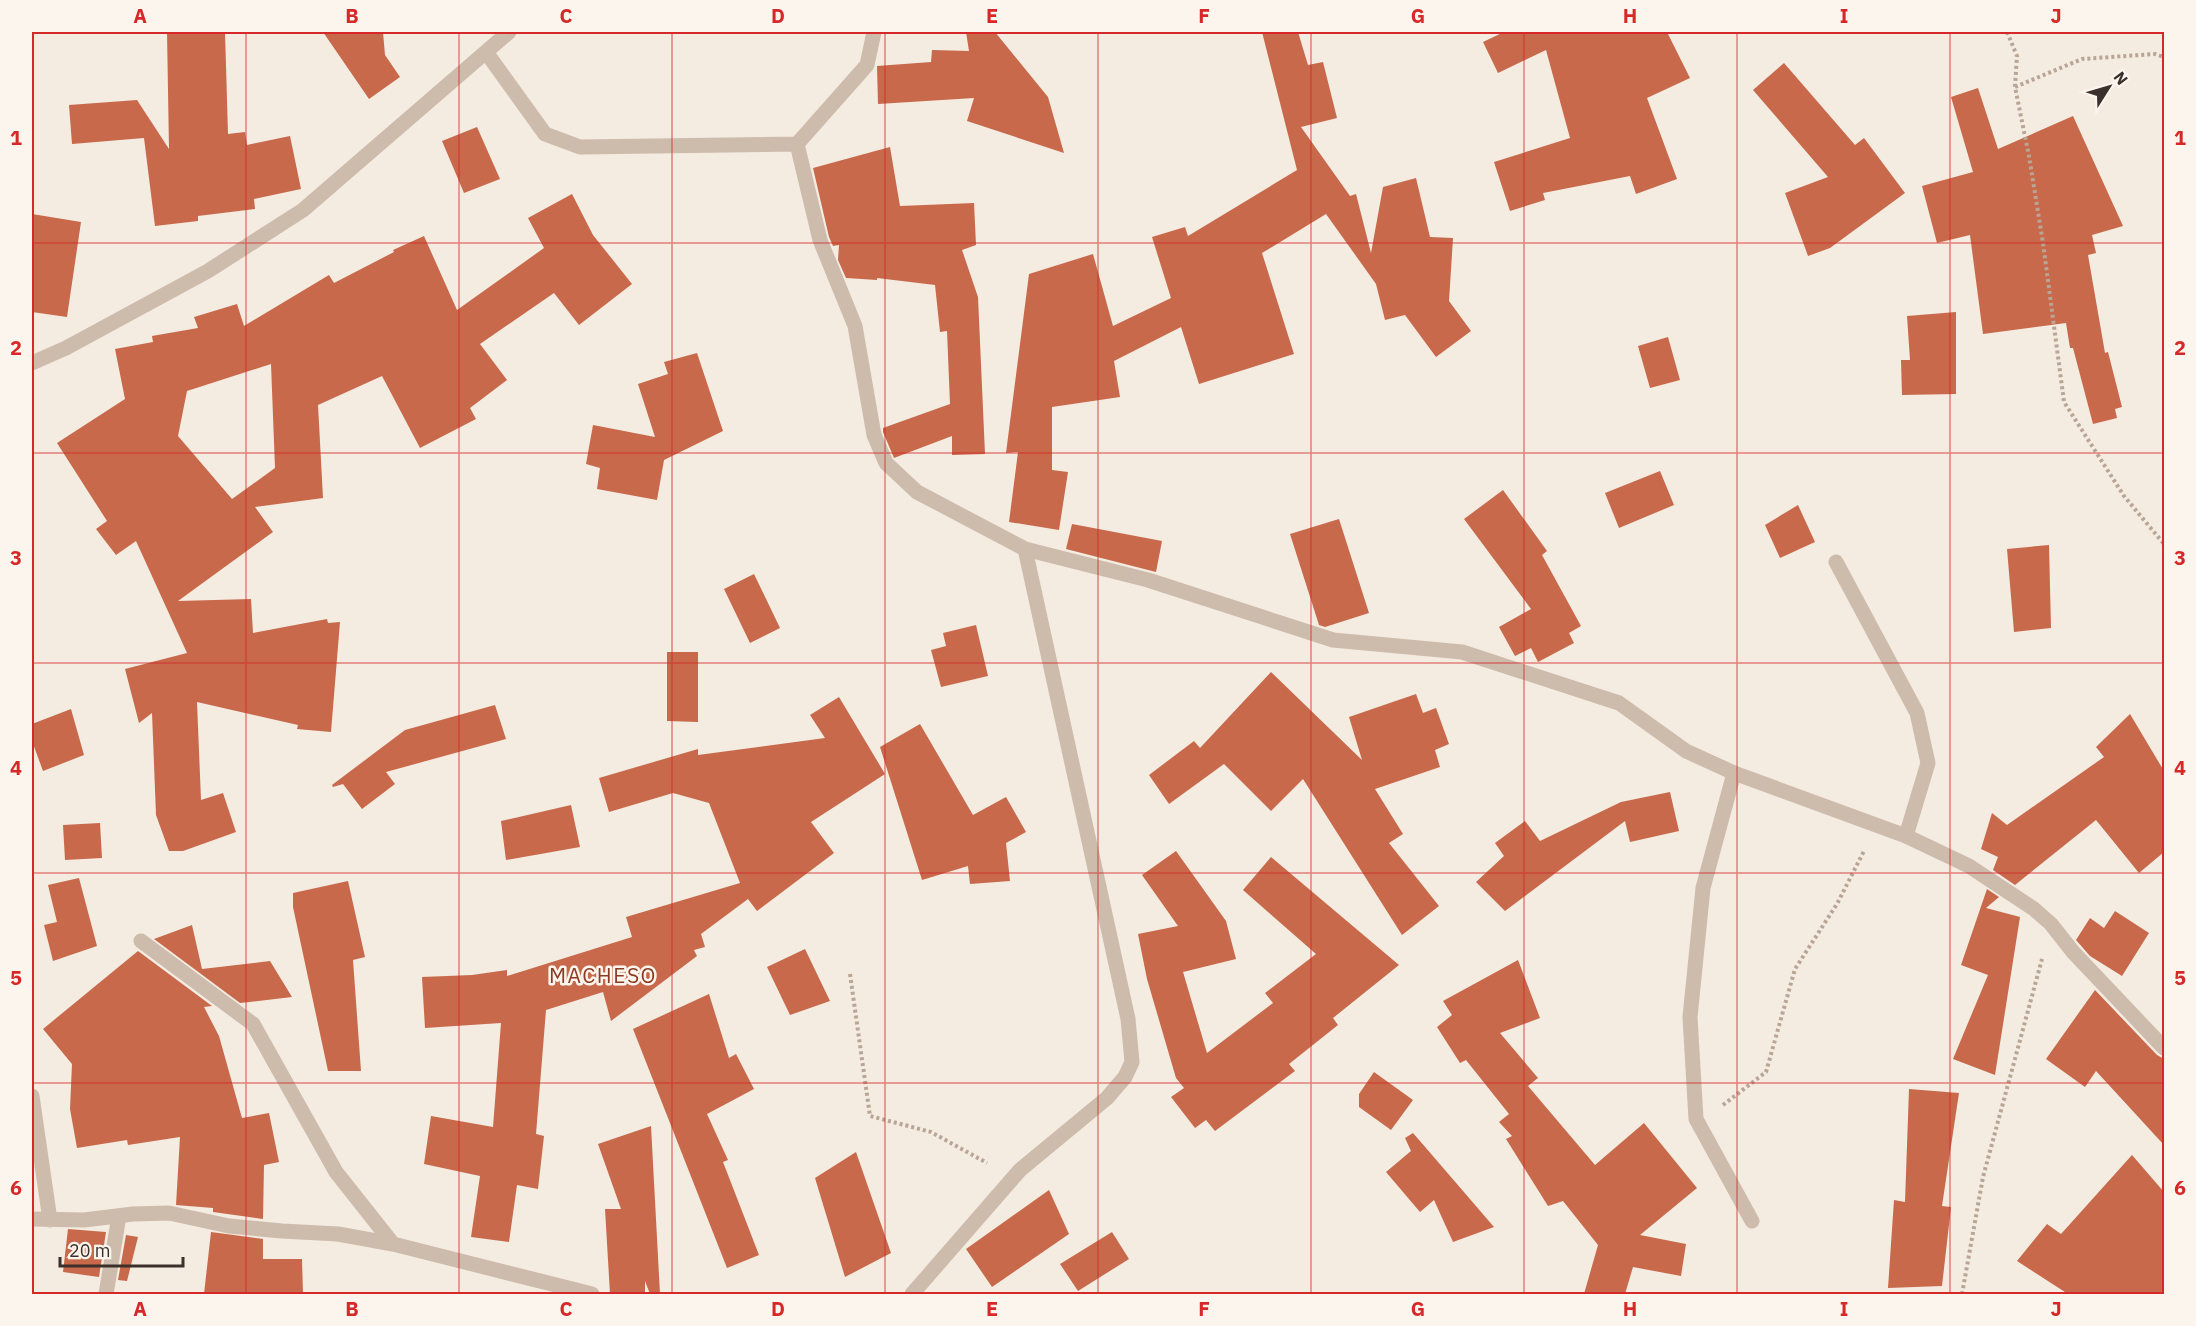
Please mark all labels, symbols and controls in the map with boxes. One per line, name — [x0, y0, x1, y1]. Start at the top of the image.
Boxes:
text: A — [133, 2, 147, 29]
text: B — [345, 2, 359, 29]
text: C — [559, 2, 573, 29]
text: D — [771, 2, 785, 29]
text: E — [986, 2, 998, 29]
text: F — [1198, 2, 1210, 29]
text: G — [1411, 2, 1425, 29]
text: H — [1623, 2, 1637, 29]
text: I — [1840, 2, 1848, 29]
text: J — [2050, 2, 2062, 29]
north arrow — [2079, 57, 2139, 117]
text: N — [2110, 67, 2132, 89]
text: 1 — [10, 124, 22, 151]
text: 1 — [2174, 124, 2186, 151]
text: 2 — [10, 334, 22, 361]
text: 2 — [2174, 334, 2186, 361]
text: 3 — [10, 544, 22, 571]
text: 3 — [2174, 544, 2186, 571]
text: 4 — [10, 754, 22, 781]
text: 4 — [2174, 754, 2186, 781]
district label: MACHESO — [549, 961, 657, 989]
text: 5 — [10, 964, 22, 991]
text: 5 — [2174, 964, 2186, 991]
text: 6 — [10, 1174, 22, 1201]
text: 6 — [2174, 1174, 2186, 1201]
scale bar — [60, 1230, 183, 1268]
text: 20 m — [69, 1239, 111, 1262]
text: A — [133, 1295, 147, 1322]
text: B — [345, 1295, 359, 1322]
text: C — [559, 1295, 573, 1322]
text: D — [771, 1295, 785, 1322]
text: E — [986, 1295, 998, 1322]
text: F — [1198, 1295, 1210, 1322]
text: G — [1411, 1295, 1425, 1322]
text: H — [1623, 1295, 1637, 1322]
text: I — [1840, 1295, 1848, 1322]
text: J — [2050, 1295, 2062, 1322]

